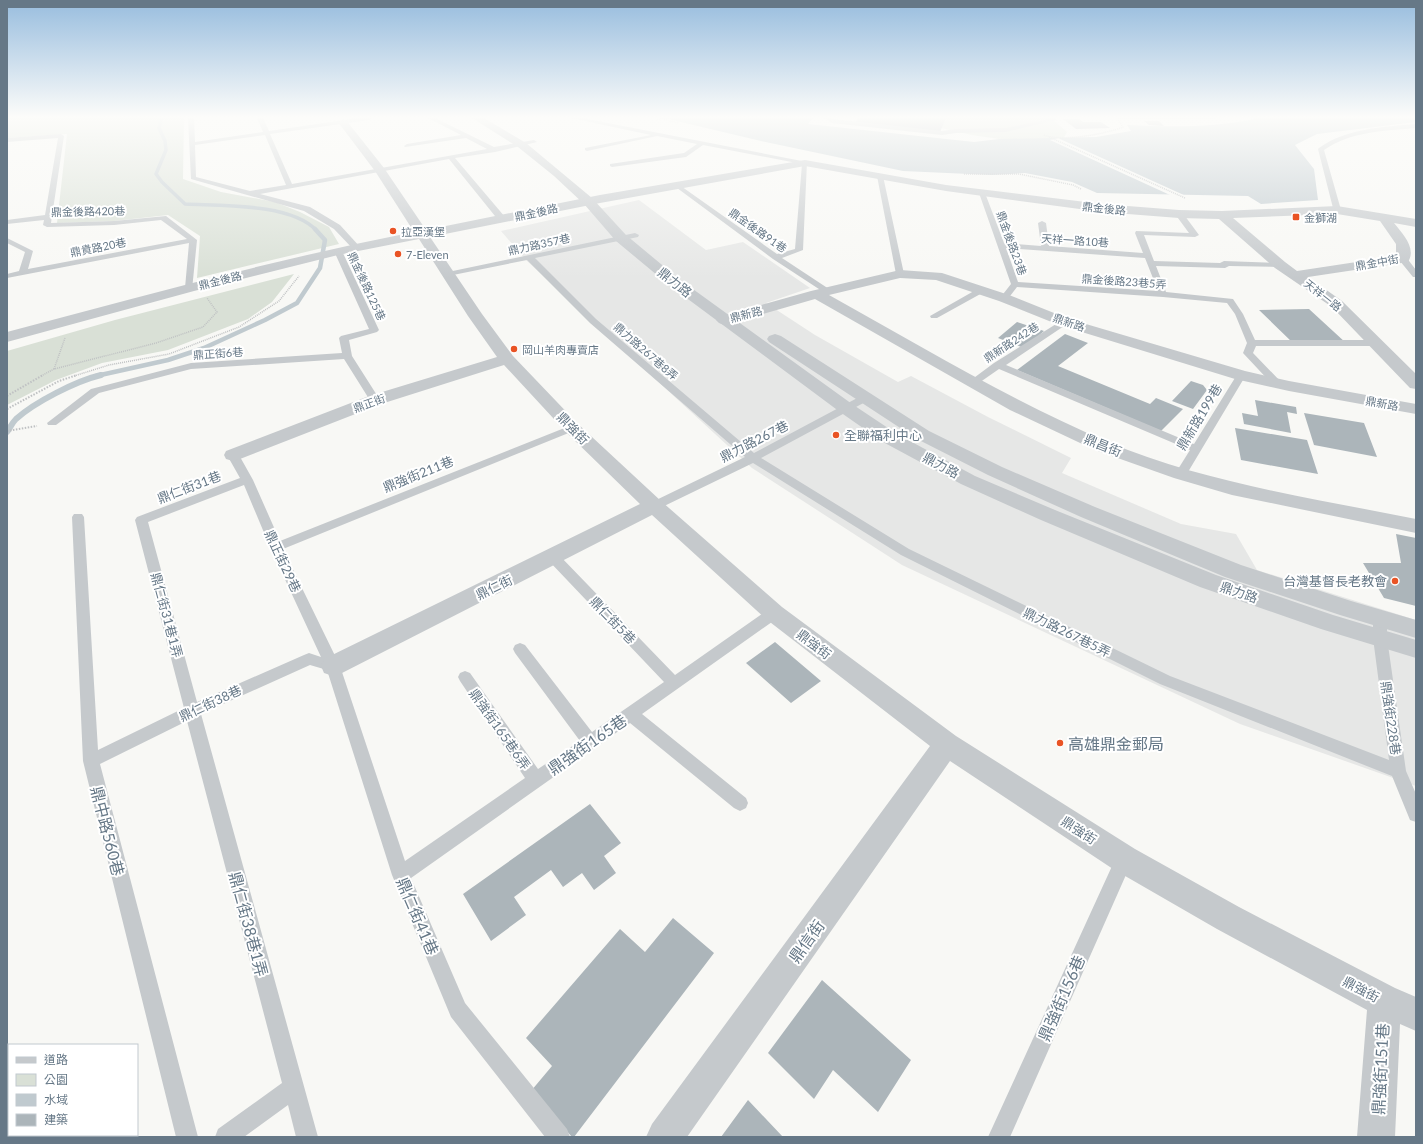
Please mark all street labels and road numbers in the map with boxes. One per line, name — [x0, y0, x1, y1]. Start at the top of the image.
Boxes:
street label: 鼎金後路 — [1081, 199, 1127, 217]
street label: 鼎金後路 — [513, 201, 559, 223]
street label: 鼎金後路420巷 — [51, 204, 125, 218]
street label: 鼎金後路91巷 — [727, 205, 789, 255]
street label: 鼎金後路23巷 — [994, 209, 1030, 277]
street label: 鼎力路357巷 — [507, 231, 571, 257]
street label: 天祥一路10巷 — [1041, 231, 1109, 249]
street label: 鼎貴路20巷 — [69, 235, 127, 259]
street label: 鼎金後路125巷 — [345, 250, 389, 322]
street label: 鼎金中街 — [1354, 252, 1400, 272]
street label: 鼎力路 — [655, 264, 695, 300]
street label: 鼎金後路 — [197, 268, 243, 292]
street label: 鼎金後路23巷5弄 — [1081, 272, 1167, 290]
street label: 天祥一路 — [1302, 276, 1344, 314]
street label: 鼎新路 — [728, 303, 764, 325]
street label: 鼎新路 — [1051, 310, 1087, 334]
street label: 鼎新路242巷 — [981, 319, 1041, 365]
street label: 鼎力路267巷8弄 — [611, 320, 681, 382]
street label: 鼎正街6巷 — [192, 345, 244, 361]
street label: 鼎新路199巷 — [1173, 381, 1225, 453]
street label: 鼎正街 — [351, 391, 387, 415]
street label: 鼎新路 — [1365, 394, 1399, 412]
street label: 鼎強街 — [554, 409, 592, 447]
street label: 鼎力路267巷 — [717, 417, 791, 465]
street label: 鼎昌街 — [1082, 430, 1124, 460]
street label: 鼎力路 — [920, 449, 962, 481]
street label: 鼎強街211巷 — [380, 453, 456, 495]
street label: 鼎仁街31巷 — [155, 468, 223, 506]
street label: 鼎正街29巷 — [262, 527, 304, 595]
street label: 鼎仁街31巷1弄 — [148, 571, 186, 659]
street label: 鼎仁街 — [473, 571, 515, 603]
street label: 鼎力路 — [1218, 578, 1260, 606]
street label: 鼎仁街5巷 — [587, 593, 639, 647]
street label: 鼎力路267巷5弄 — [1021, 604, 1113, 660]
street label: 鼎強街 — [794, 626, 834, 662]
street label: 鼎強街228巷 — [1378, 680, 1404, 756]
street label: 鼎仁街38巷 — [176, 682, 244, 724]
street label: 鼎強街165巷6弄 — [466, 685, 534, 773]
street label: 鼎強街165巷 — [544, 710, 630, 778]
street label: 鼎中路560巷 — [88, 784, 128, 878]
street label: 鼎強街 — [1058, 813, 1100, 847]
street label: 鼎仁街38巷1弄 — [226, 869, 272, 979]
street label: 鼎仁街41巷 — [393, 874, 443, 958]
street label: 鼎信街 — [784, 916, 828, 966]
street label: 鼎強街156巷 — [1034, 952, 1088, 1044]
street label: 鼎強街 — [1340, 973, 1382, 1005]
street label: 鼎強街151巷 — [1368, 1023, 1392, 1115]

